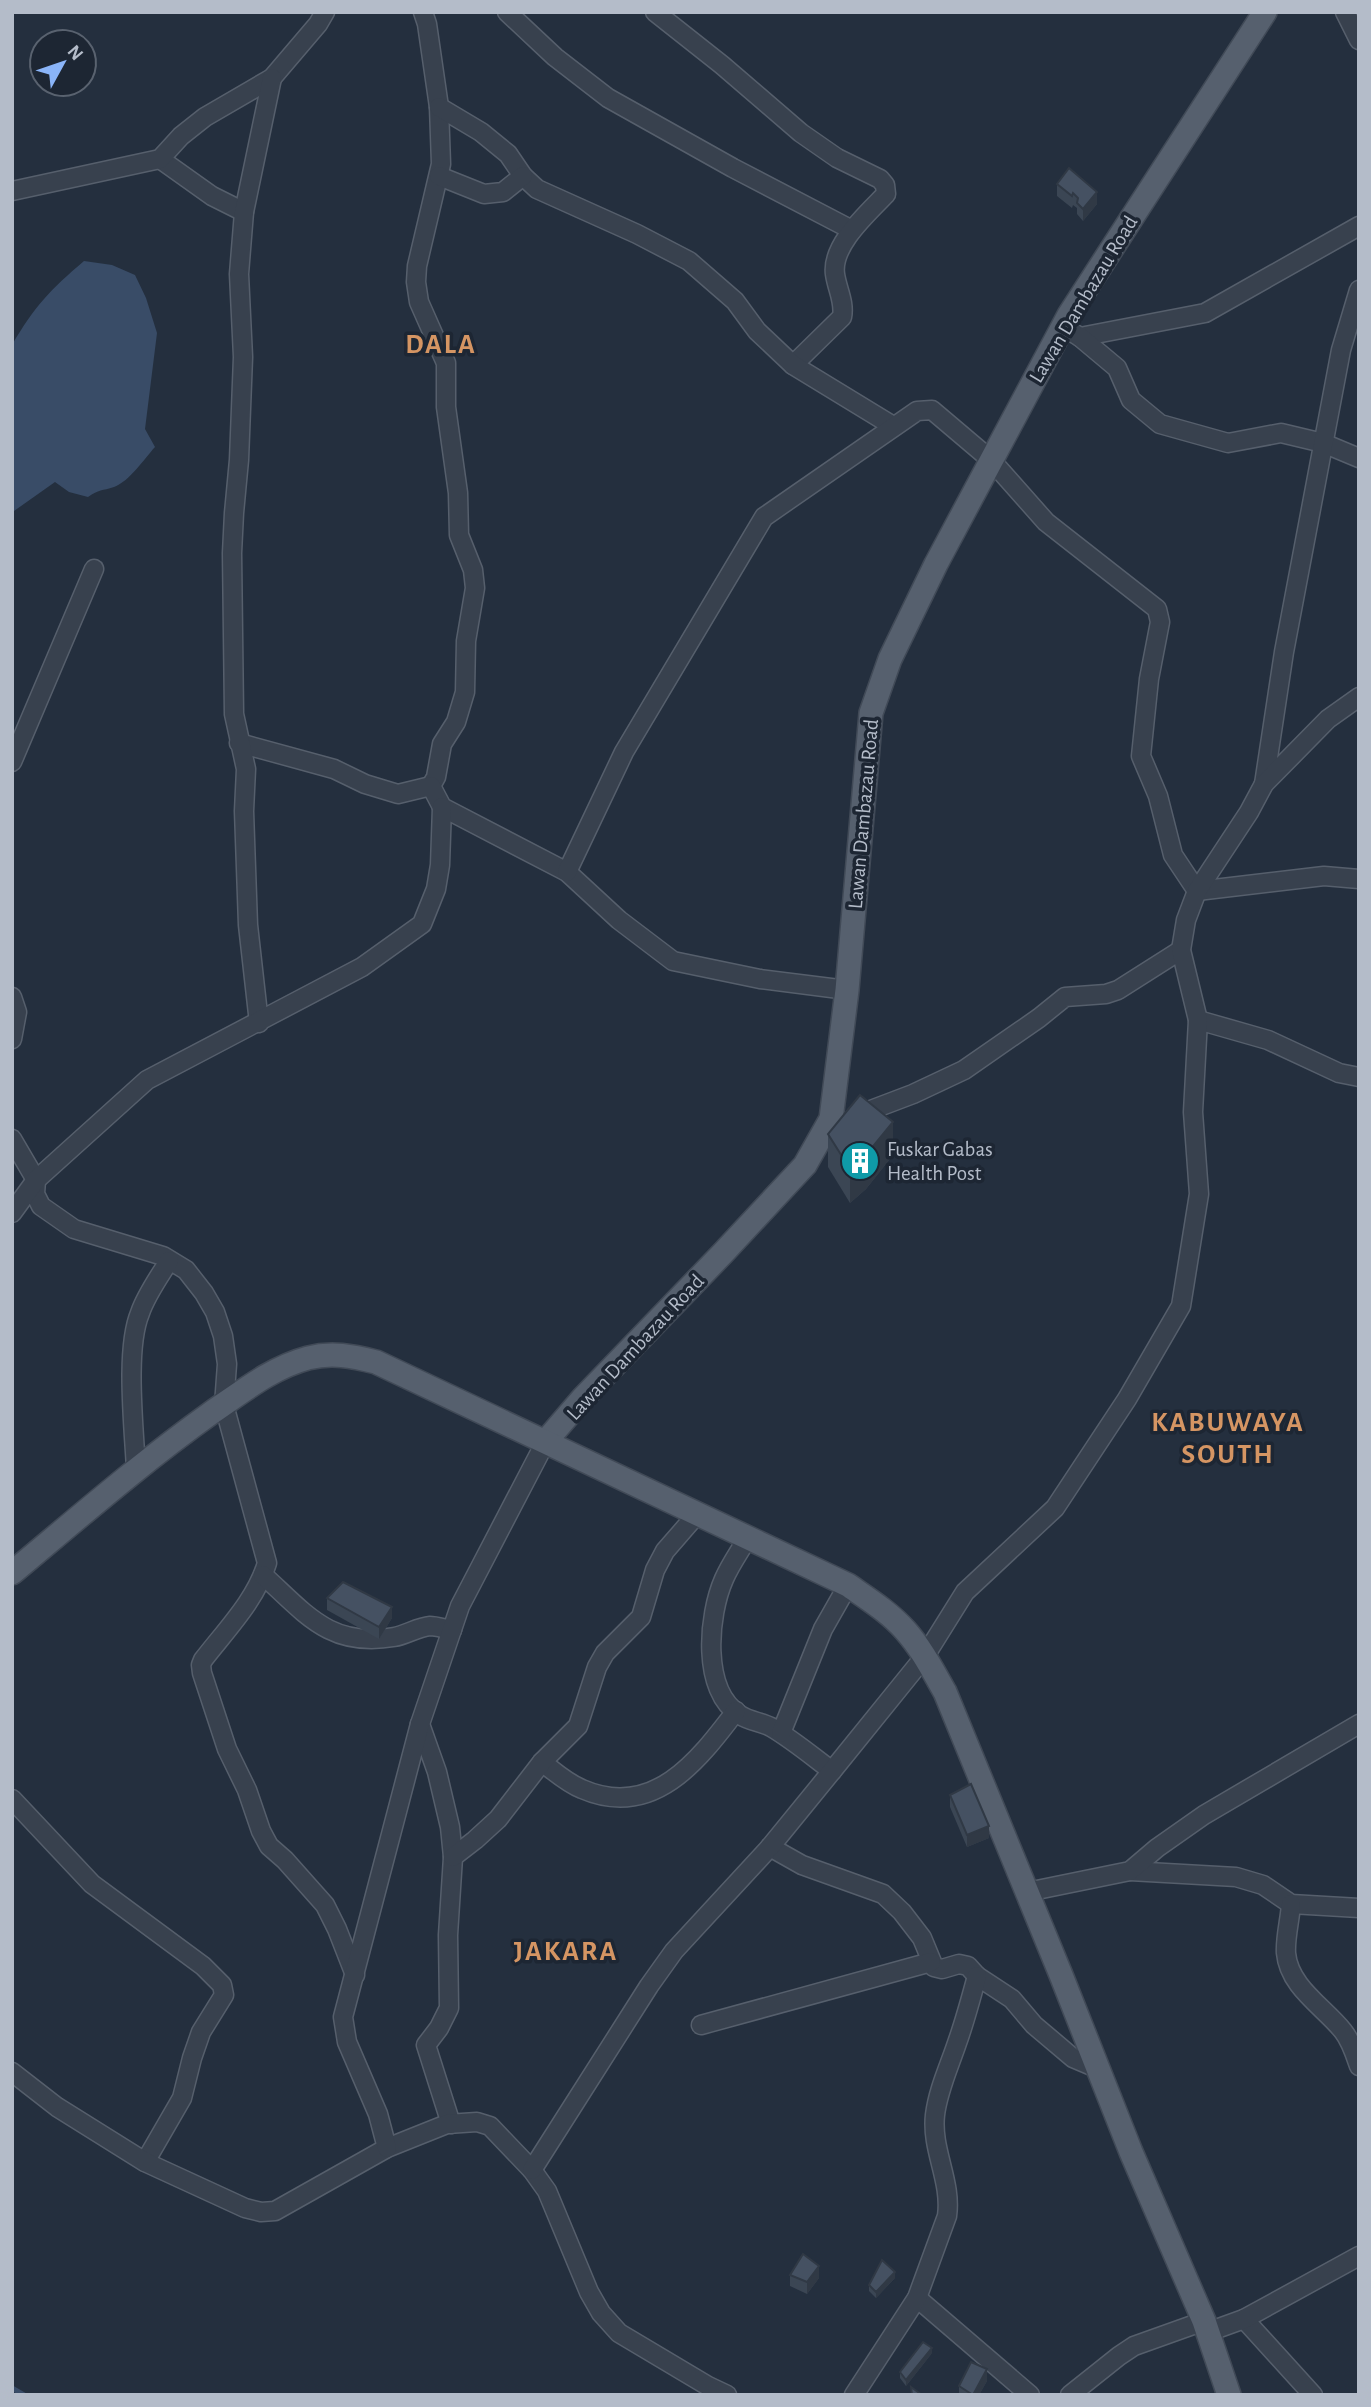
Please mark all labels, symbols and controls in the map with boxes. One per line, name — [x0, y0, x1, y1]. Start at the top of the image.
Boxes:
north arrow — [28, 28, 98, 98]
text: N — [63, 42, 86, 64]
street label: Lawan Dambazau Road — [1025, 212, 1142, 386]
district label: DALA — [405, 331, 477, 359]
street label: Lawan Dambazau Road — [845, 718, 882, 910]
place label: Fuskar Gabas Health Post — [887, 1139, 993, 1184]
building icon: Fuskar Gabas Health Post — [839, 1140, 881, 1182]
street label: Lawan Dambazau Road — [563, 1270, 708, 1424]
district label: KABUWAYA SOUTH — [1151, 1409, 1305, 1469]
district label: JAKARA — [514, 1938, 618, 1966]

